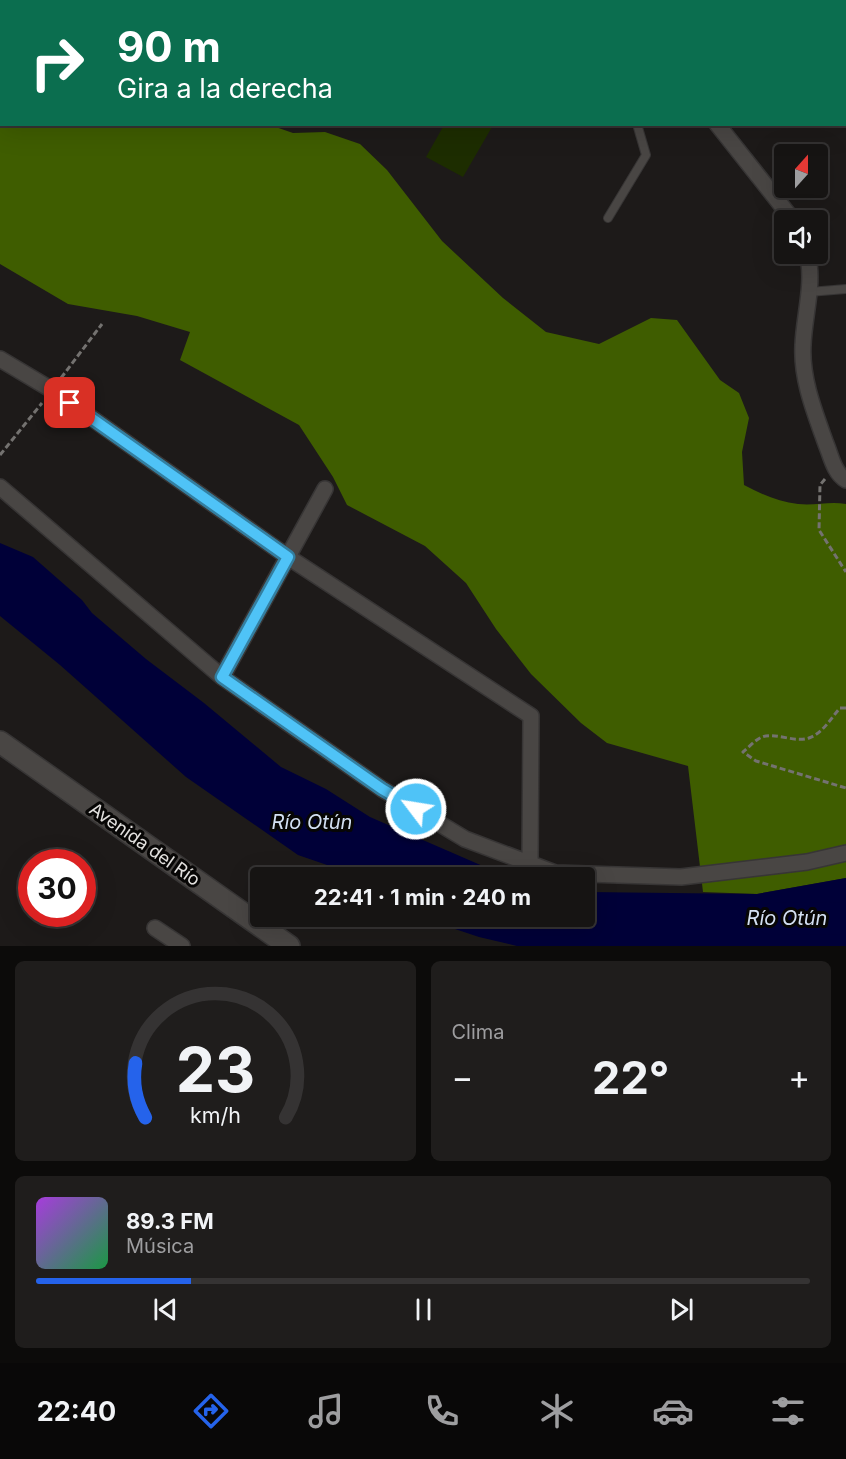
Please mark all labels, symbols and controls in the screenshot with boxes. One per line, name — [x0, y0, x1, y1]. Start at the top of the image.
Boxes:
text: 90 m — [117, 21, 221, 72]
icon: right — [18, 24, 96, 102]
text: Gira a la derecha — [117, 72, 333, 105]
north arrow — [774, 144, 828, 198]
map controls — [774, 144, 828, 264]
button: sound — [774, 210, 828, 264]
pin — [44, 377, 95, 428]
icon: arrive — [53, 386, 86, 419]
position arrow — [384, 777, 448, 841]
street label: Avenida del Río — [86, 798, 204, 890]
water label: Río Otún — [272, 810, 352, 834]
speed limit sign: 30 — [18, 849, 96, 927]
text: 22:41 · 1 min · 240 m — [314, 884, 531, 910]
water label: Río Otún — [747, 906, 827, 930]
text: Clima — [452, 1020, 505, 1044]
text: 23 — [175, 1032, 255, 1107]
text: 22° — [592, 1050, 669, 1105]
text: − — [452, 1057, 473, 1097]
text: + — [788, 1057, 810, 1097]
text: km/h — [190, 1102, 241, 1128]
text: 89.3 FM — [126, 1208, 214, 1234]
text: Música — [126, 1234, 194, 1258]
icon: previous — [149, 1293, 182, 1326]
icon: pause — [407, 1293, 440, 1326]
icon: next — [665, 1293, 698, 1326]
icon: directions — [190, 1390, 232, 1432]
icon: music — [305, 1390, 347, 1432]
icon: phone — [421, 1390, 463, 1432]
icon: climate — [536, 1390, 578, 1432]
icon: car — [652, 1390, 694, 1432]
icon: filters — [767, 1390, 809, 1432]
text: 22:40 — [37, 1395, 116, 1428]

